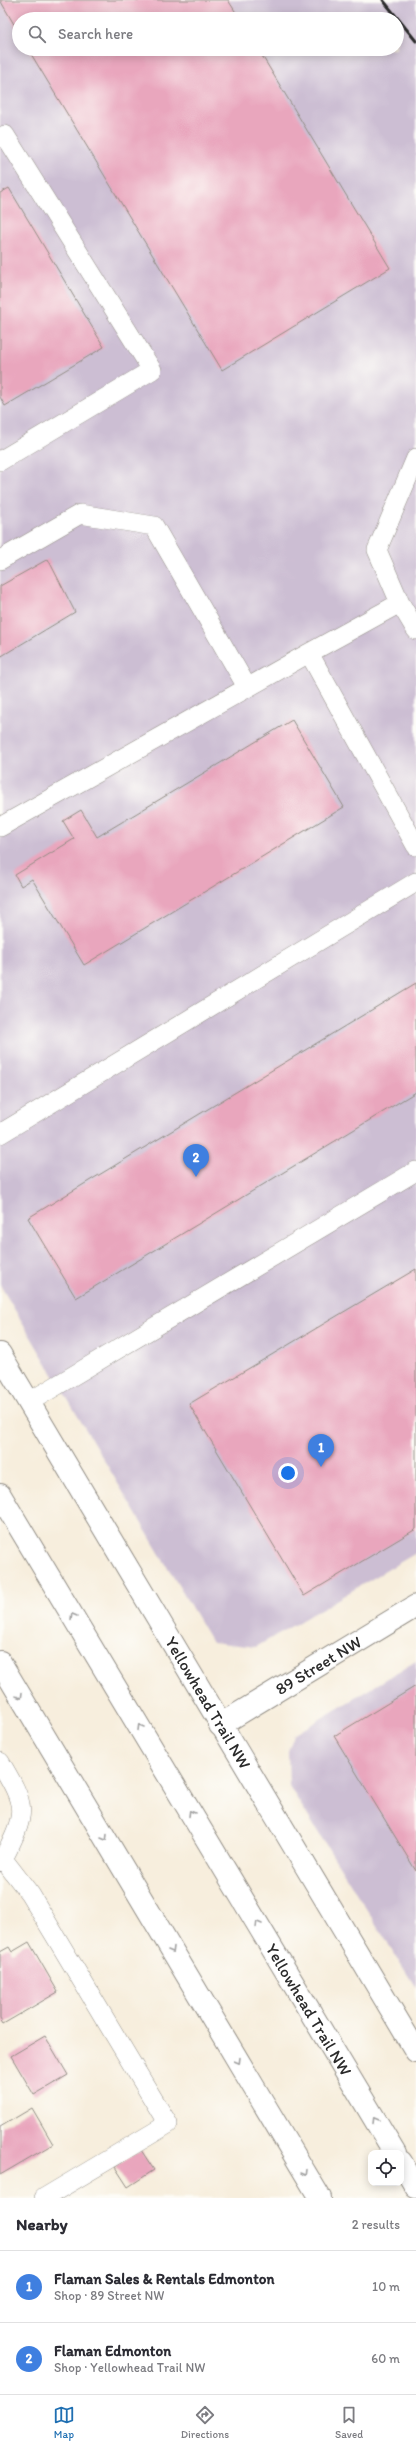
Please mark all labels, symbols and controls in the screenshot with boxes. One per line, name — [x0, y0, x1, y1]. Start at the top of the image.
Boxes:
search box — [12, 12, 404, 56]
icon: search — [26, 23, 48, 45]
text: Search here — [58, 25, 133, 43]
pin: 2 — [183, 1144, 209, 1177]
pin: 1 — [308, 1434, 334, 1467]
your location — [278, 1463, 298, 1483]
one-way arrow — [70, 1613, 77, 1620]
street label: 89 Street NW — [272, 1631, 365, 1699]
street label: Yellowhead Trail NW — [161, 1633, 255, 1773]
one-way arrow — [15, 1692, 23, 1699]
one-way arrow — [137, 1724, 144, 1731]
one-way arrow — [188, 1810, 196, 1817]
one-way arrow — [100, 1834, 107, 1841]
one-way arrow — [255, 1921, 262, 1928]
street label: Yellowhead Trail NW — [262, 1940, 356, 2079]
one-way arrow — [167, 1946, 174, 1953]
one-way arrow — [234, 2057, 241, 2064]
one-way arrow — [373, 2117, 380, 2124]
map controls — [368, 2150, 404, 2186]
button: locate — [368, 2150, 404, 2186]
one-way arrow — [301, 2169, 308, 2176]
text: Nearby — [16, 2214, 68, 2234]
text: 2 results — [352, 2217, 400, 2232]
text: Flaman Sales & Rentals Edmonton — [54, 2270, 274, 2288]
text: 1 — [26, 2279, 32, 2294]
text: 10 m — [372, 2279, 400, 2294]
text: Shop · 89 Street NW — [54, 2288, 164, 2303]
text: Flaman Edmonton — [54, 2342, 171, 2360]
text: 2 — [26, 2351, 32, 2366]
text: 60 m — [371, 2351, 400, 2366]
text: Shop · Yellowhead Trail NW — [54, 2360, 205, 2375]
tab: Map — [53, 2404, 75, 2441]
tab: Directions — [181, 2404, 229, 2441]
tab: Saved — [335, 2404, 363, 2441]

